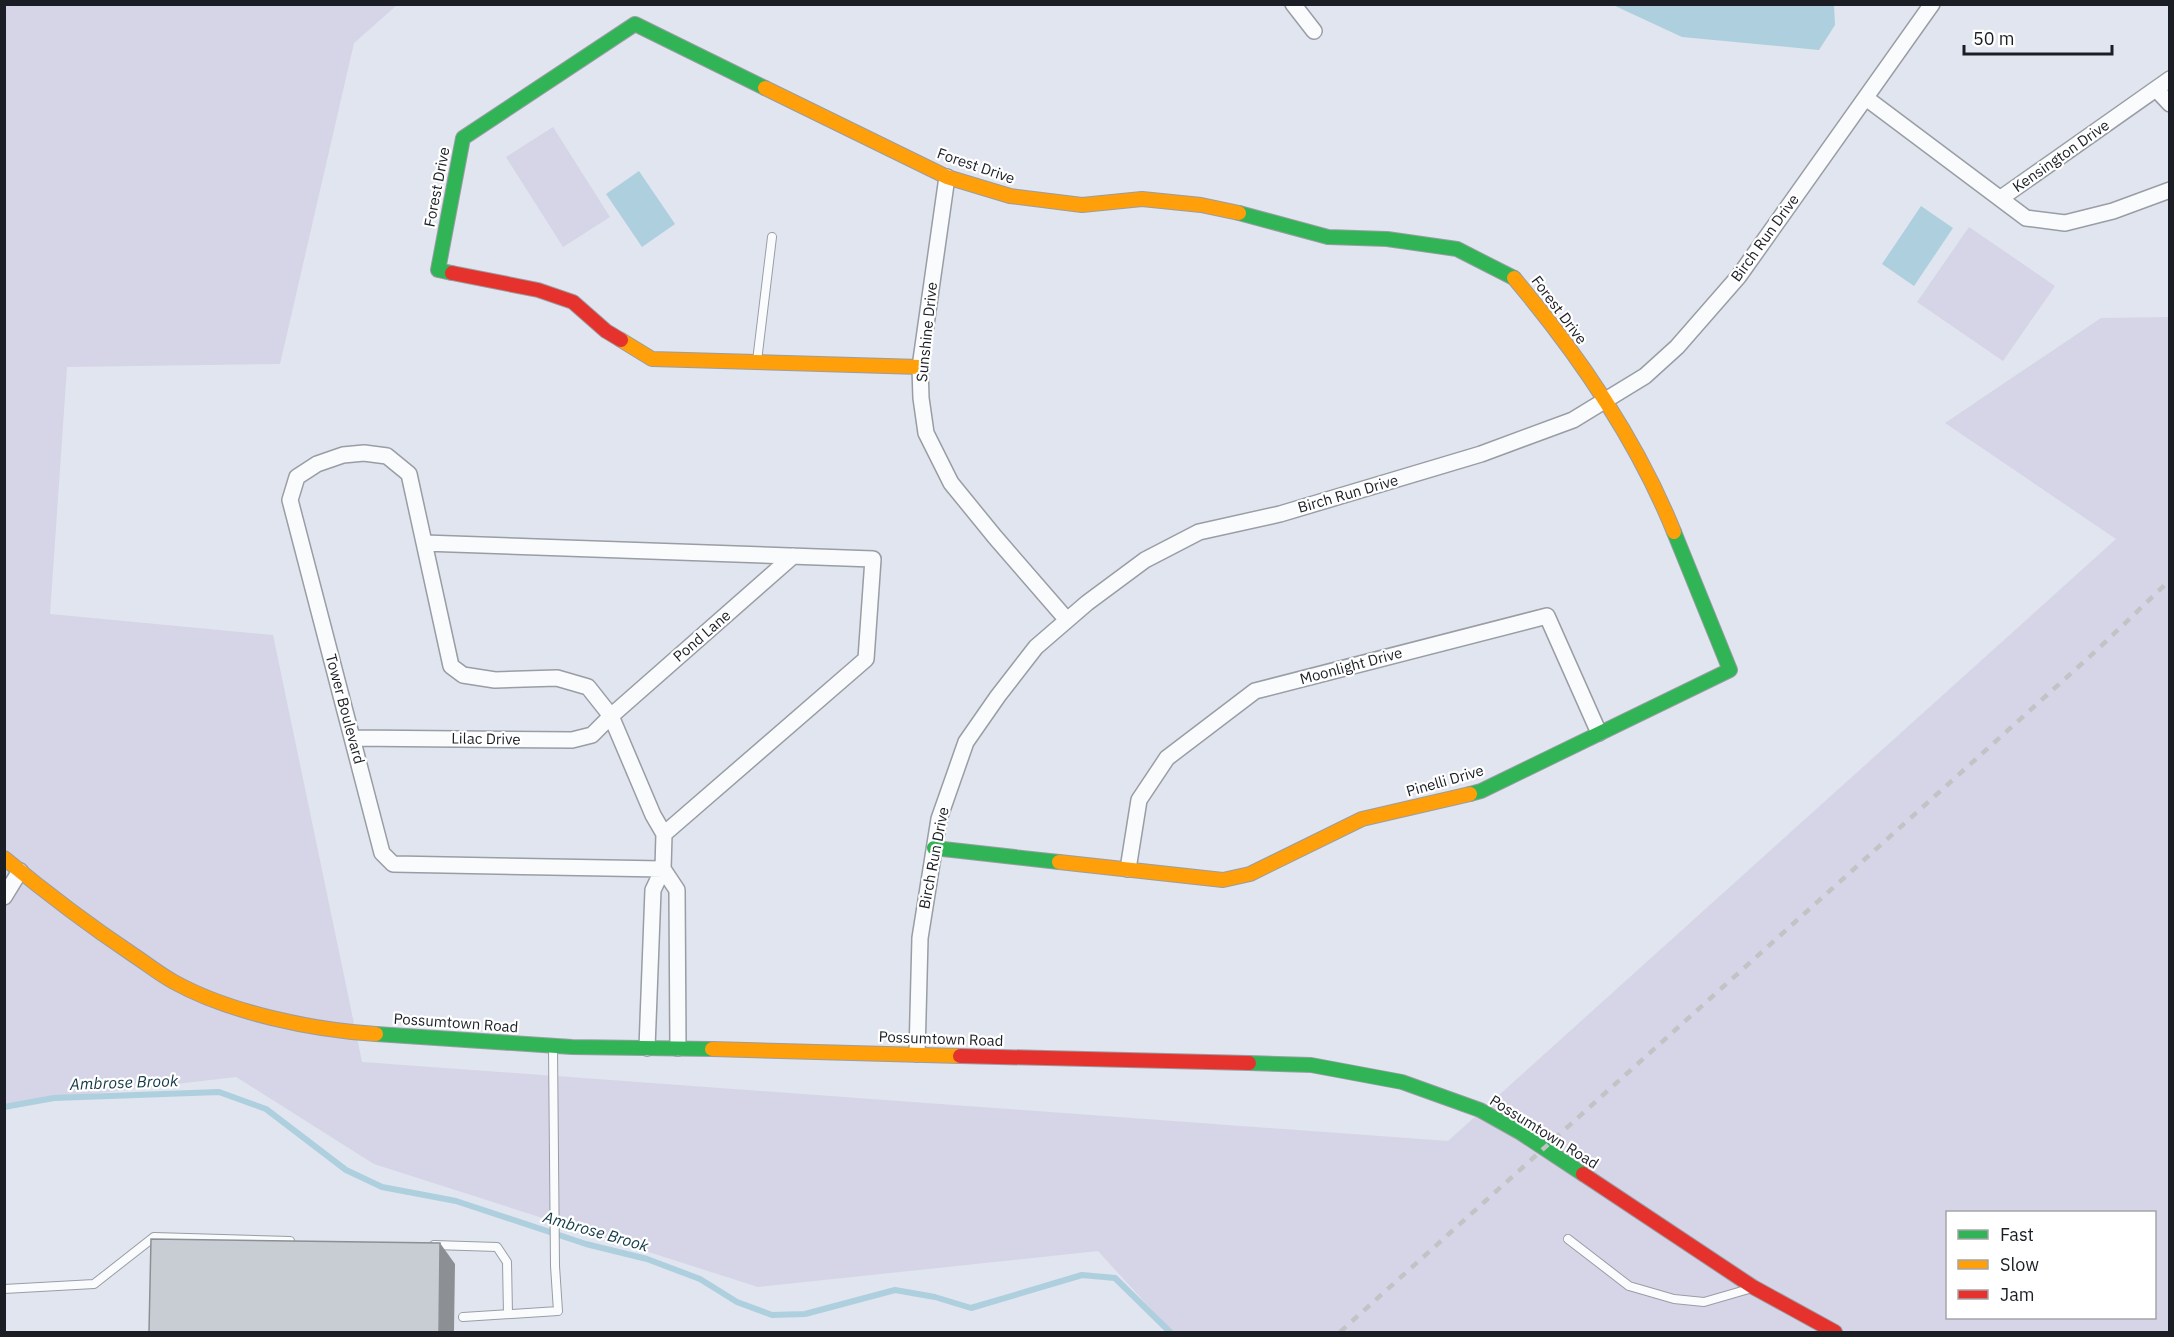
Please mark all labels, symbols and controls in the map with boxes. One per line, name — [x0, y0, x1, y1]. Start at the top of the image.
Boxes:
scale bar — [1964, 18, 2112, 56]
text: 50 m — [1973, 27, 2015, 50]
street label: Kensington Drive — [2009, 115, 2113, 196]
street label: Forest Drive — [935, 143, 1018, 188]
street label: Forest Drive — [419, 145, 454, 228]
street label: Birch Run Drive — [1726, 190, 1803, 285]
street label: Forest Drive — [1527, 272, 1591, 348]
street label: Sunshine Drive — [912, 281, 941, 383]
street label: Birch Run Drive — [1295, 470, 1400, 517]
street label: Pond Lane — [669, 605, 734, 666]
street label: Moonlight Drive — [1298, 643, 1404, 688]
street label: Tower Boulevard — [322, 652, 369, 766]
street label: Lilac Drive — [451, 728, 521, 749]
street label: Pinelli Drive — [1404, 760, 1486, 801]
street label: Birch Run Drive — [914, 805, 953, 911]
street label: Possumtown Road — [393, 1009, 519, 1036]
street label: Possumtown Road — [878, 1027, 1004, 1050]
water label: Ambrose Brook — [68, 1070, 179, 1094]
street label: Possumtown Road — [1486, 1090, 1602, 1173]
water label: Ambrose Brook — [540, 1206, 652, 1256]
legend — [1946, 1211, 2156, 1319]
text: Fast — [2000, 1223, 2034, 1246]
text: Slow — [2000, 1253, 2039, 1276]
text: Jam — [2000, 1283, 2035, 1306]

